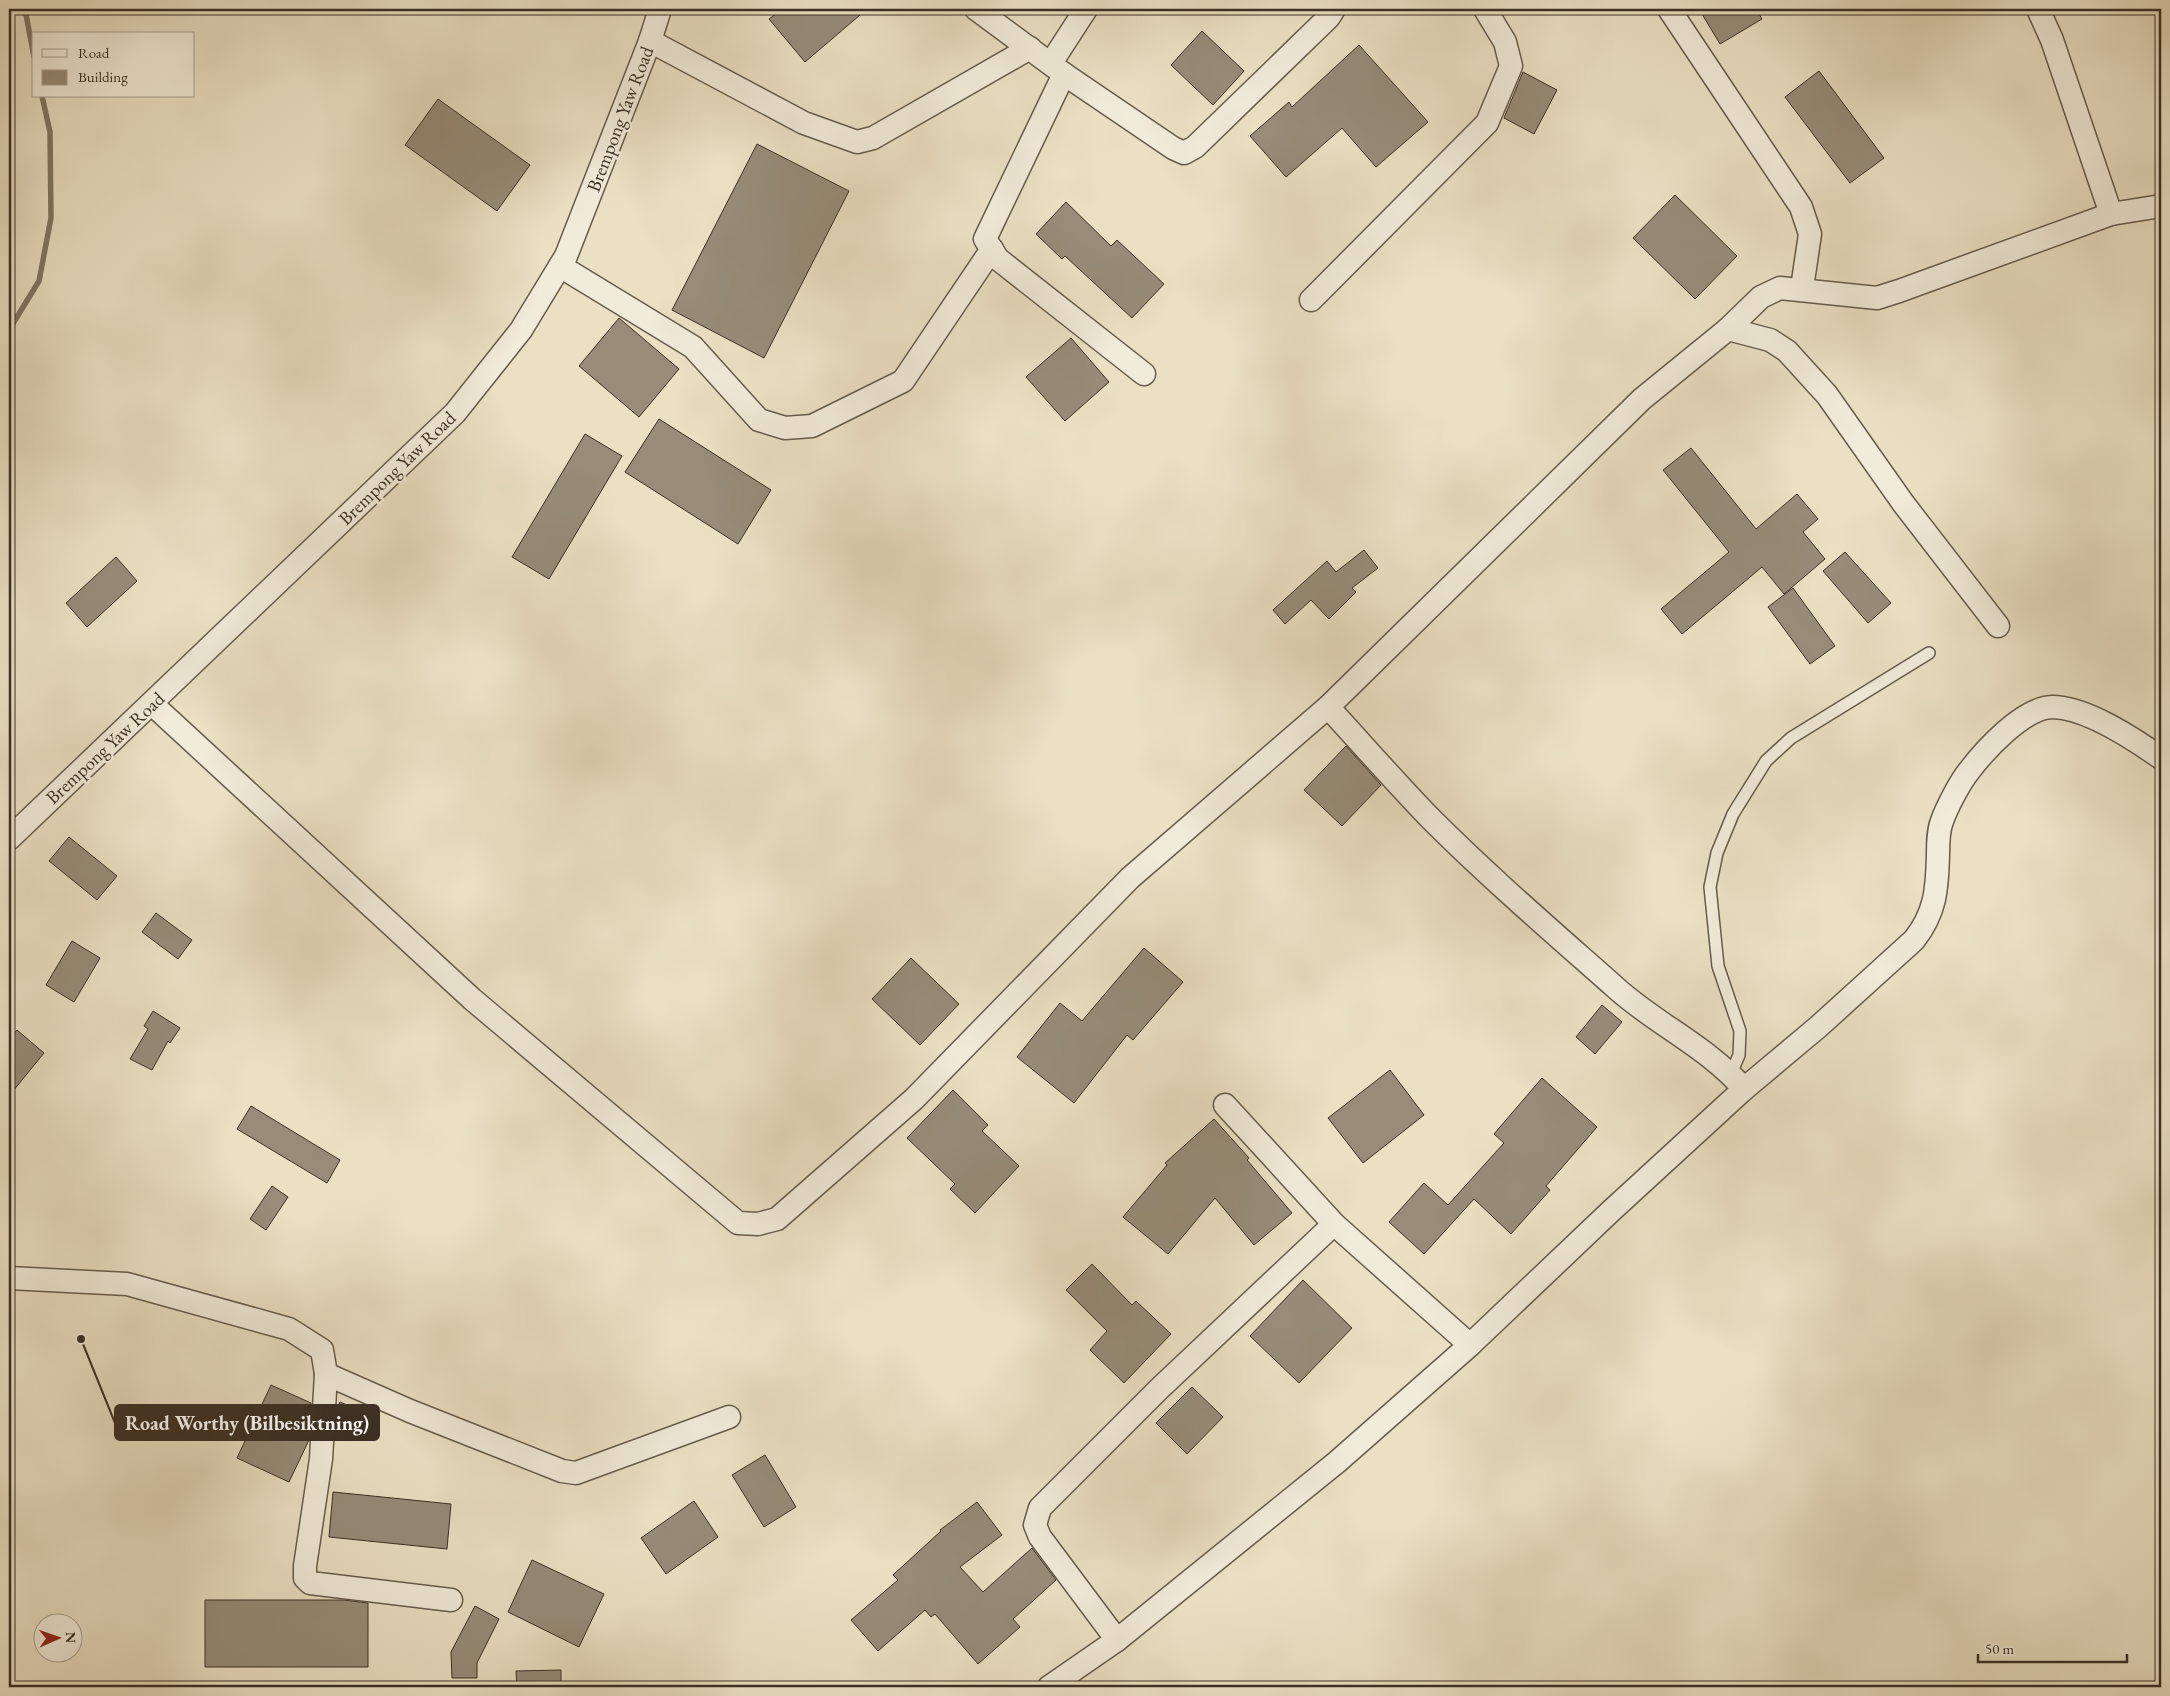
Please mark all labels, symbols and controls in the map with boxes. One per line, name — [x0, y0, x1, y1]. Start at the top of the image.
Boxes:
legend — [32, 32, 195, 98]
street label: Brempong Yaw Road — [581, 42, 659, 195]
text: Road — [78, 43, 110, 62]
text: Building — [78, 67, 128, 86]
street label: Brempong Yaw Road — [333, 405, 461, 530]
street label: Brempong Yaw Road — [40, 686, 170, 810]
callout: Road Worthy (Bilbesiktning) — [115, 1405, 379, 1440]
text: Road Worthy (Bilbesiktning) — [125, 1410, 369, 1436]
north arrow — [32, 1614, 82, 1664]
scale bar — [1978, 1631, 2126, 1663]
text: N — [62, 1632, 80, 1644]
text: 50 m — [1985, 1639, 2014, 1658]

